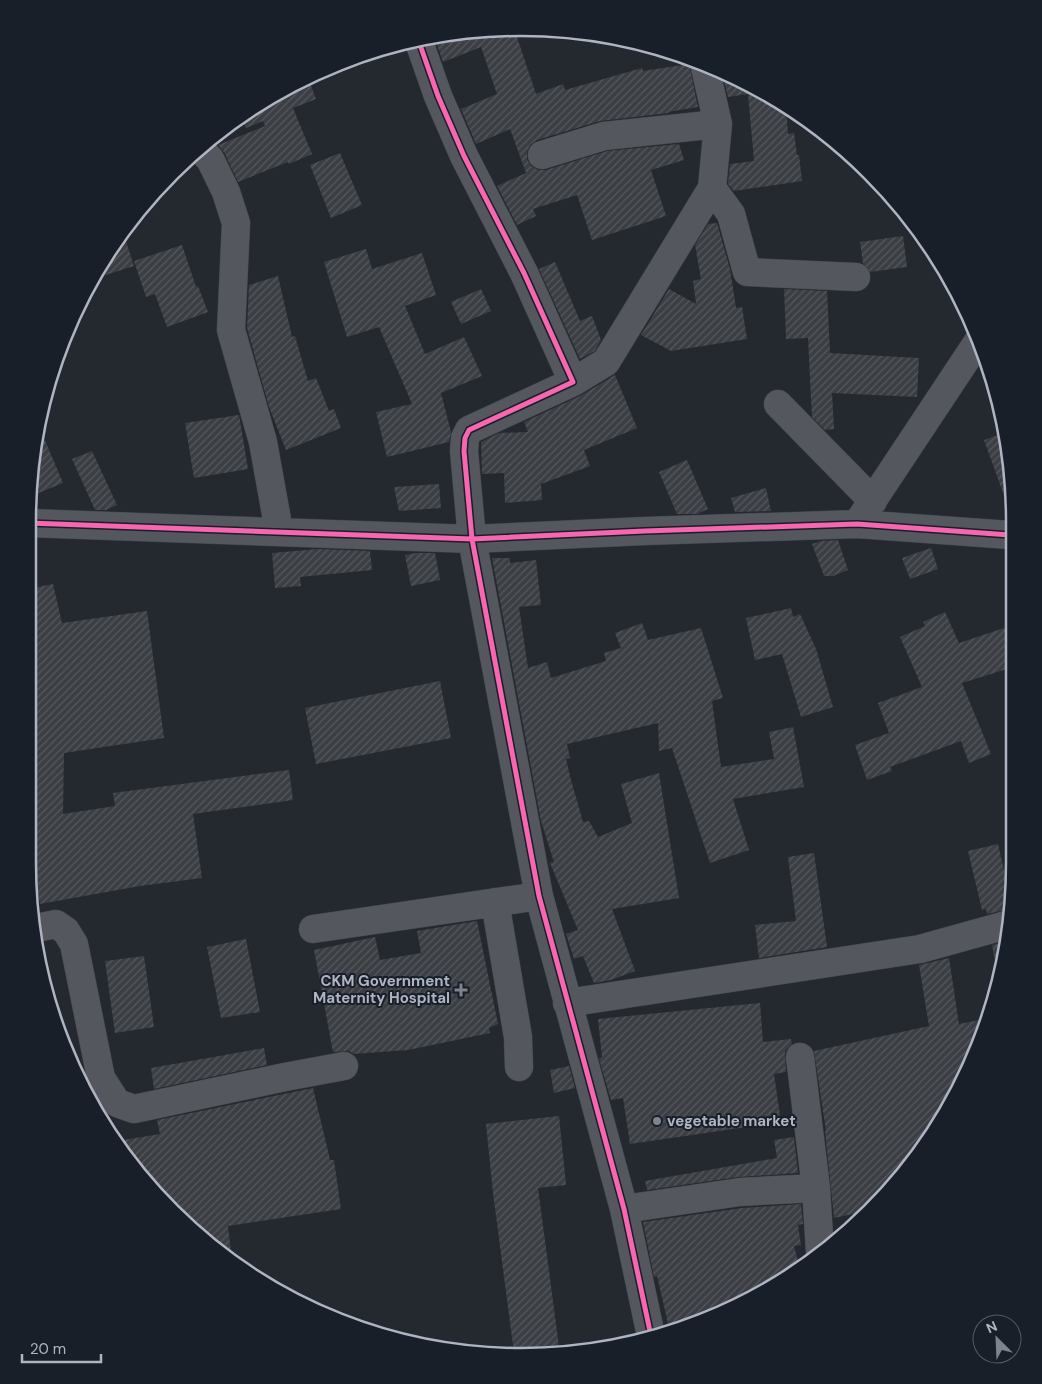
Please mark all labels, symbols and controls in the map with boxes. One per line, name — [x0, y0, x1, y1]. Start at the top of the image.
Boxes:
place label: CKM Government Maternity Hospital — [313, 971, 450, 1008]
marker: CKM Government Maternity Hospital — [454, 983, 468, 997]
place label: vegetable market — [667, 1111, 796, 1131]
marker: vegetable market — [651, 1115, 663, 1127]
north arrow — [972, 1314, 1022, 1364]
text: N — [983, 1317, 1000, 1337]
scale bar — [22, 1332, 101, 1364]
text: 20 m — [30, 1339, 66, 1359]

